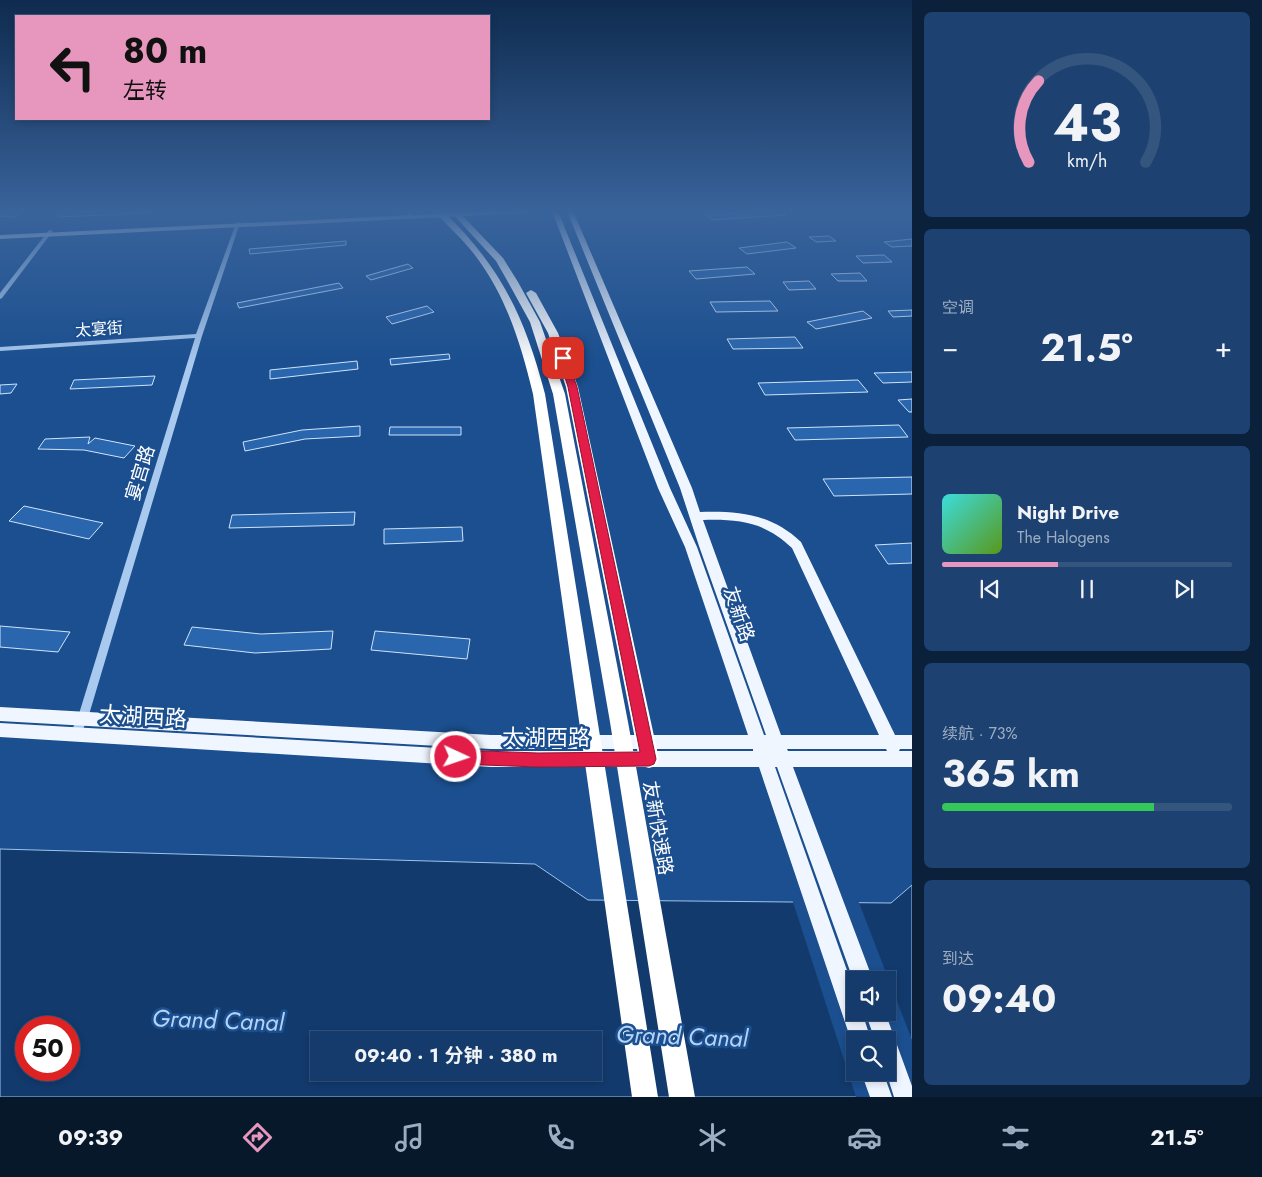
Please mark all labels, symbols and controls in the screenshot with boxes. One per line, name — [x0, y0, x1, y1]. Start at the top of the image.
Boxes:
text: 80 m — [123, 26, 207, 76]
icon: left — [40, 35, 105, 100]
text: 左转 — [123, 74, 167, 106]
text: 43 — [1053, 85, 1121, 161]
text: km/h — [1067, 148, 1107, 174]
text: 空调 — [942, 296, 974, 319]
street label: 太宴街 — [74, 316, 124, 342]
text: 21.5° — [1040, 320, 1133, 375]
text: − — [942, 327, 959, 368]
text: + — [1215, 327, 1232, 368]
pin — [542, 337, 584, 379]
icon: arrive — [549, 344, 577, 372]
street label: 宴宫路 — [119, 442, 161, 504]
text: Night Drive — [1017, 499, 1119, 526]
text: The Halogens — [1017, 526, 1110, 549]
icon: previous — [976, 575, 1004, 603]
icon: pause — [1073, 575, 1101, 603]
icon: next — [1170, 575, 1198, 603]
street label: 友新路 — [717, 583, 761, 645]
street label: 太湖西路 — [98, 698, 188, 734]
street label: 太湖西路 — [502, 721, 590, 753]
text: 续航 · 73% — [942, 722, 1018, 745]
position arrow — [429, 730, 481, 782]
text: 365 km — [942, 746, 1080, 801]
street label: 友新快速路 — [636, 779, 680, 877]
text: 到达 — [942, 947, 974, 970]
map controls — [846, 971, 896, 1081]
button: sound — [846, 971, 896, 1021]
text: 09:40 — [942, 971, 1057, 1026]
water label: Grand Canal — [151, 1000, 286, 1040]
speed limit sign: 50 — [15, 1016, 80, 1081]
water label: Grand Canal — [615, 1016, 750, 1056]
button: search — [846, 1031, 896, 1081]
text: 09:40 · 1 分钟 · 380 m — [354, 1042, 558, 1069]
icon: directions — [240, 1120, 275, 1155]
icon: music — [392, 1120, 427, 1155]
icon: phone — [543, 1120, 578, 1155]
icon: climate — [695, 1120, 730, 1155]
icon: car — [847, 1120, 882, 1155]
icon: filters — [998, 1120, 1033, 1155]
text: 09:39 — [58, 1121, 123, 1153]
text: 21.5° — [1150, 1121, 1204, 1153]

